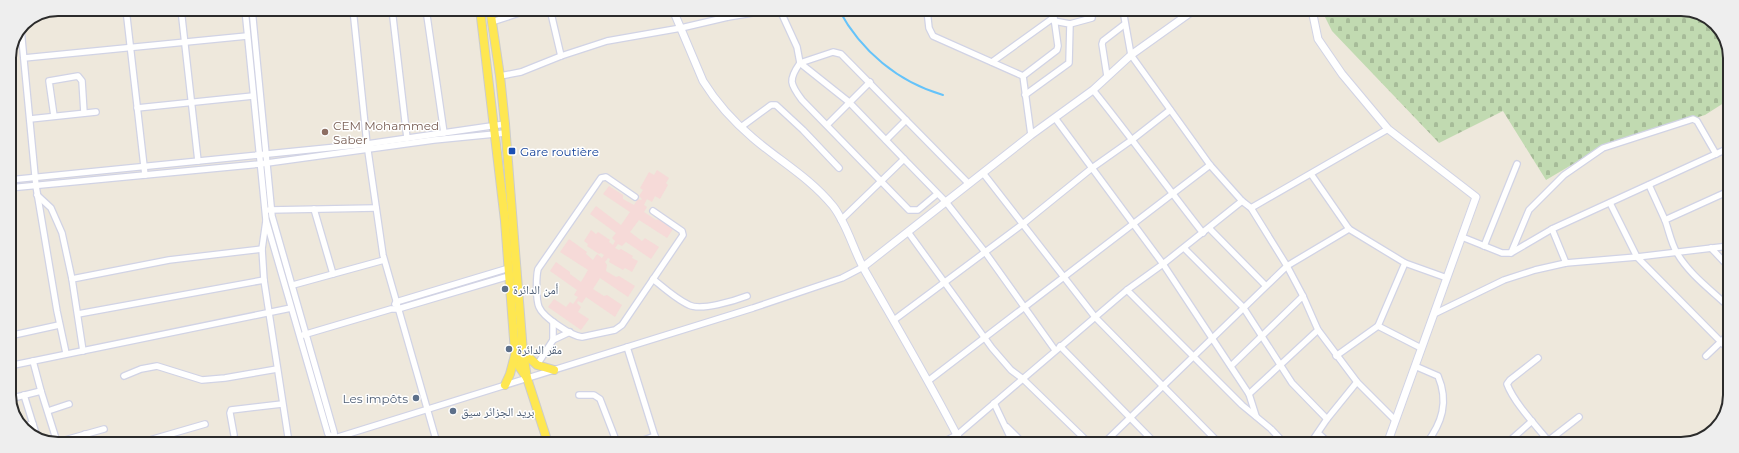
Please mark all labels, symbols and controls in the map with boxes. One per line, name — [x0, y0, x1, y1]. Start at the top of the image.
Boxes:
place label: CEM Mohammed Saber — [333, 118, 439, 147]
marker: CEM Mohammed Saber — [320, 127, 330, 137]
place label: Gare routière — [520, 144, 599, 159]
marker: Gare routière — [507, 146, 517, 156]
place label: أمن الدائرة — [513, 282, 559, 297]
marker: أمن الدائرة — [500, 284, 510, 294]
place label: مقر الدائرة — [517, 342, 562, 357]
marker: مقر الدائرة — [504, 344, 514, 354]
place label: Les impôts — [342, 391, 408, 406]
marker: Les impôts — [411, 393, 421, 403]
place label: بريد الجزائر سيق — [461, 404, 534, 419]
marker: بريد الجزائر سيق — [448, 406, 458, 416]

